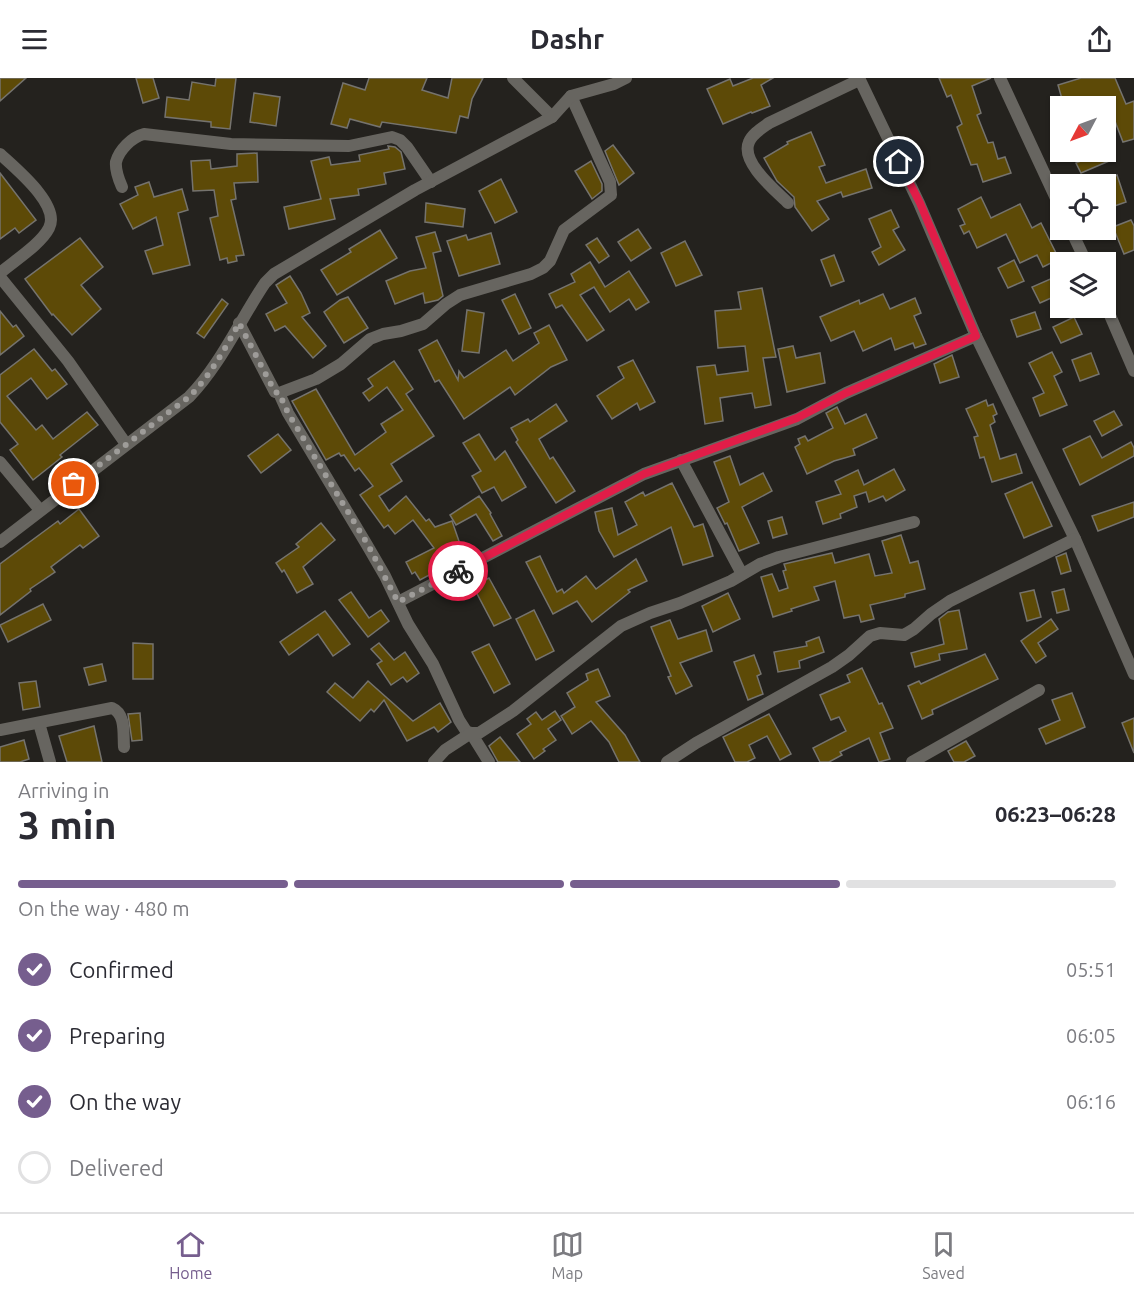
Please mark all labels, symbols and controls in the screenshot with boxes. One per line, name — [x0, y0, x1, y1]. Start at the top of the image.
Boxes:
icon: menu — [18, 23, 51, 56]
icon: share — [1083, 23, 1116, 56]
text: Dashr — [530, 24, 604, 54]
north arrow — [1050, 96, 1116, 162]
map controls — [1050, 96, 1116, 318]
pin — [873, 136, 924, 187]
icon: home — [882, 145, 915, 178]
button: locate — [1050, 174, 1116, 240]
button: layers — [1050, 252, 1116, 318]
pin — [48, 458, 99, 509]
icon: bag — [57, 467, 90, 500]
courier — [428, 541, 488, 601]
icon: bike — [442, 555, 475, 588]
text: Arriving in — [18, 779, 109, 802]
text: 06:23–06:28 — [995, 801, 1116, 826]
text: 3 min — [18, 803, 117, 846]
text: On the way · 480 m — [18, 897, 190, 920]
icon: check — [18, 953, 51, 986]
text: Confirmed — [69, 957, 174, 982]
text: 05:51 — [1066, 958, 1116, 981]
icon: check — [18, 1019, 51, 1052]
text: Preparing — [69, 1023, 166, 1048]
text: 06:05 — [1066, 1024, 1116, 1047]
icon: check — [18, 1085, 51, 1118]
text: On the way — [69, 1089, 181, 1114]
text: 06:16 — [1066, 1090, 1116, 1113]
text: Delivered — [69, 1155, 164, 1180]
tab: Home — [169, 1228, 212, 1282]
tab: Map — [551, 1228, 584, 1282]
tab: Saved — [922, 1228, 965, 1282]

